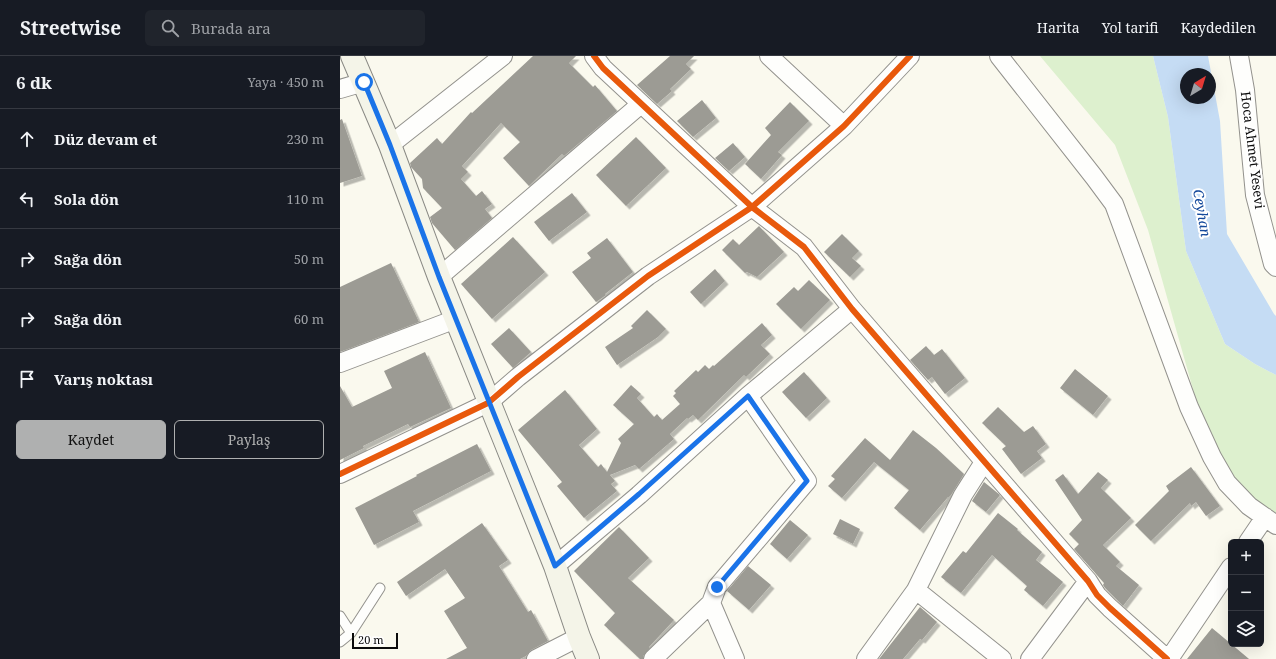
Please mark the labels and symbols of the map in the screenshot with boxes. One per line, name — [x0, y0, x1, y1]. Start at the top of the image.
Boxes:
north arrow — [1180, 68, 1216, 104]
route start — [355, 73, 373, 91]
street label: Hoca Ahmet Yesevi — [1237, 90, 1269, 210]
water label: Ceyhan — [1189, 188, 1216, 239]
route end — [708, 578, 726, 596]
scale bar — [352, 631, 398, 650]

